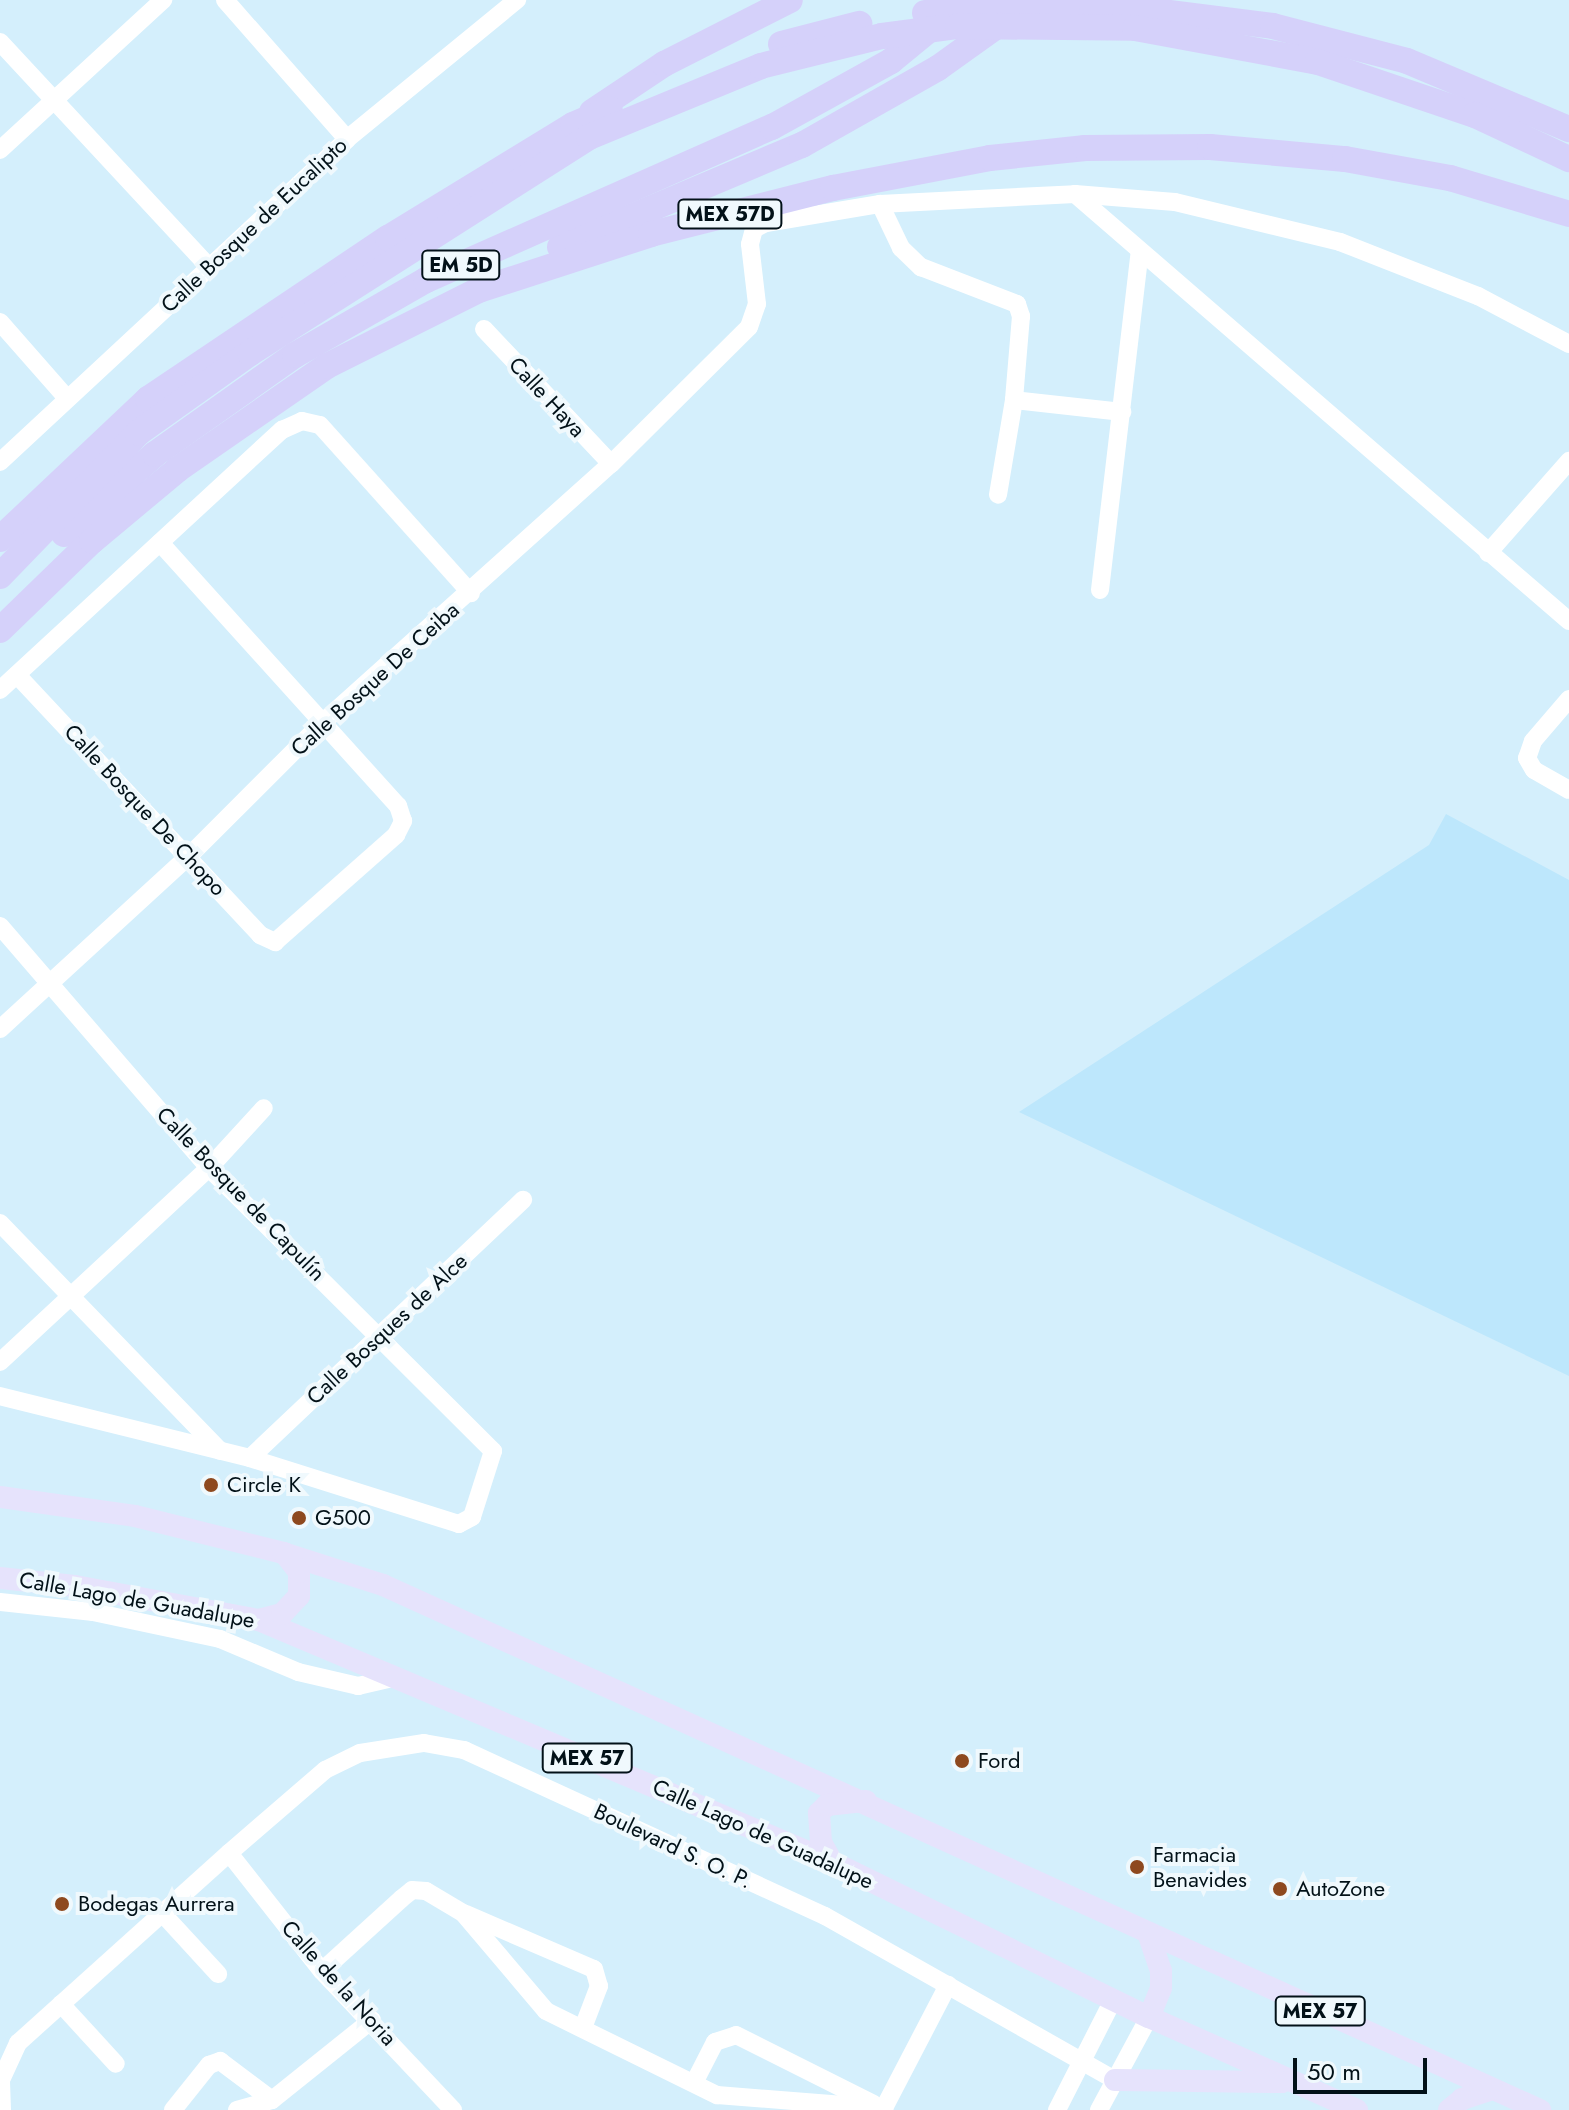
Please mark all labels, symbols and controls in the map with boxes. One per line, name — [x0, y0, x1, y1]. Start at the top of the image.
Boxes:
street label: Calle Bosque de Eucalipto — [156, 132, 352, 318]
road number: MEX 57D — [676, 198, 784, 230]
road number: EM 5D — [421, 249, 501, 281]
street label: Calle Haya — [503, 351, 591, 443]
street label: Calle Bosque De Ceiba — [286, 597, 464, 761]
street label: Calle Bosque De Chopo — [59, 719, 231, 901]
street label: Calle Bosque de Capulín — [151, 1102, 331, 1286]
street label: Calle Bosques de Alce — [301, 1248, 473, 1410]
place label: Circle K — [227, 1472, 301, 1498]
marker: Circle K — [202, 1476, 220, 1494]
place label: G500 — [315, 1505, 371, 1531]
marker: G500 — [290, 1509, 308, 1527]
street label: Calle Lago de Guadalupe — [17, 1566, 257, 1634]
road number: MEX 57 — [541, 1742, 633, 1774]
place label: Ford — [978, 1748, 1020, 1774]
marker: Ford — [953, 1752, 971, 1770]
street label: Calle Lago de Guadalupe — [649, 1773, 877, 1895]
street label: Boulevard S. O. P. — [590, 1798, 756, 1894]
place label: Farmacia Benavides — [1153, 1841, 1247, 1892]
marker: Farmacia Benavides — [1128, 1858, 1146, 1876]
place label: AutoZone — [1296, 1876, 1385, 1902]
marker: AutoZone — [1271, 1880, 1289, 1898]
place label: Bodegas Aurrera — [78, 1891, 235, 1917]
marker: Bodegas Aurrera — [53, 1895, 71, 1913]
street label: Calle de la Noria — [276, 1915, 402, 2051]
road number: MEX 57 — [1274, 1995, 1366, 2027]
scale bar — [1297, 2042, 1431, 2092]
text: 50 m — [1307, 2054, 1361, 2089]

